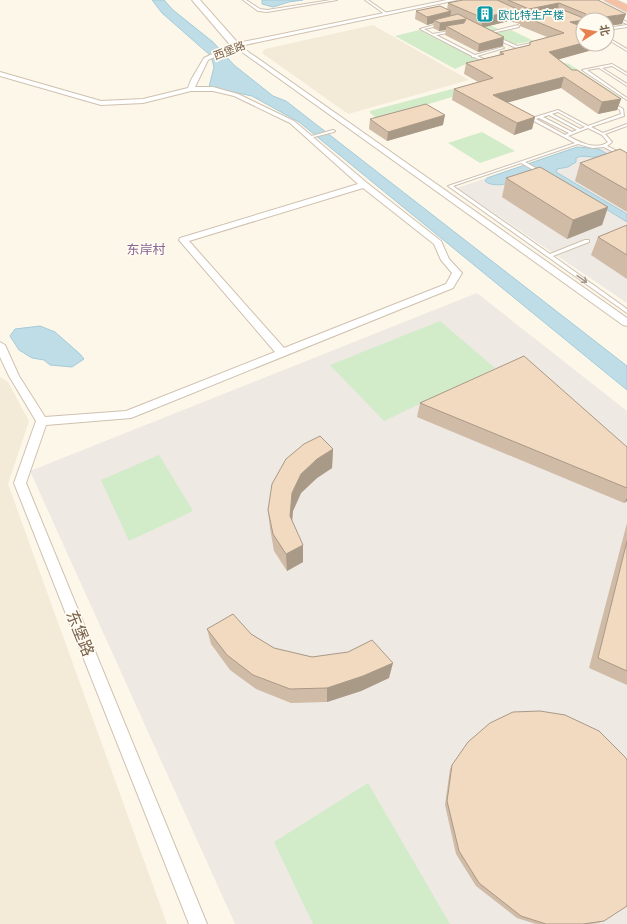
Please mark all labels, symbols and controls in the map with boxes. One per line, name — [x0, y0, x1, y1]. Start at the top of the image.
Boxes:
building icon: 欧比特生产楼 — [475, 4, 495, 24]
place label: 欧比特生产楼 — [498, 8, 564, 21]
north arrow — [575, 12, 615, 52]
text: 北 — [598, 23, 613, 37]
street label: 西堡路 — [211, 38, 247, 62]
district label: 东岸村 — [126, 241, 166, 257]
one-way arrow — [577, 275, 588, 283]
street label: 东堡路 — [63, 607, 99, 659]

